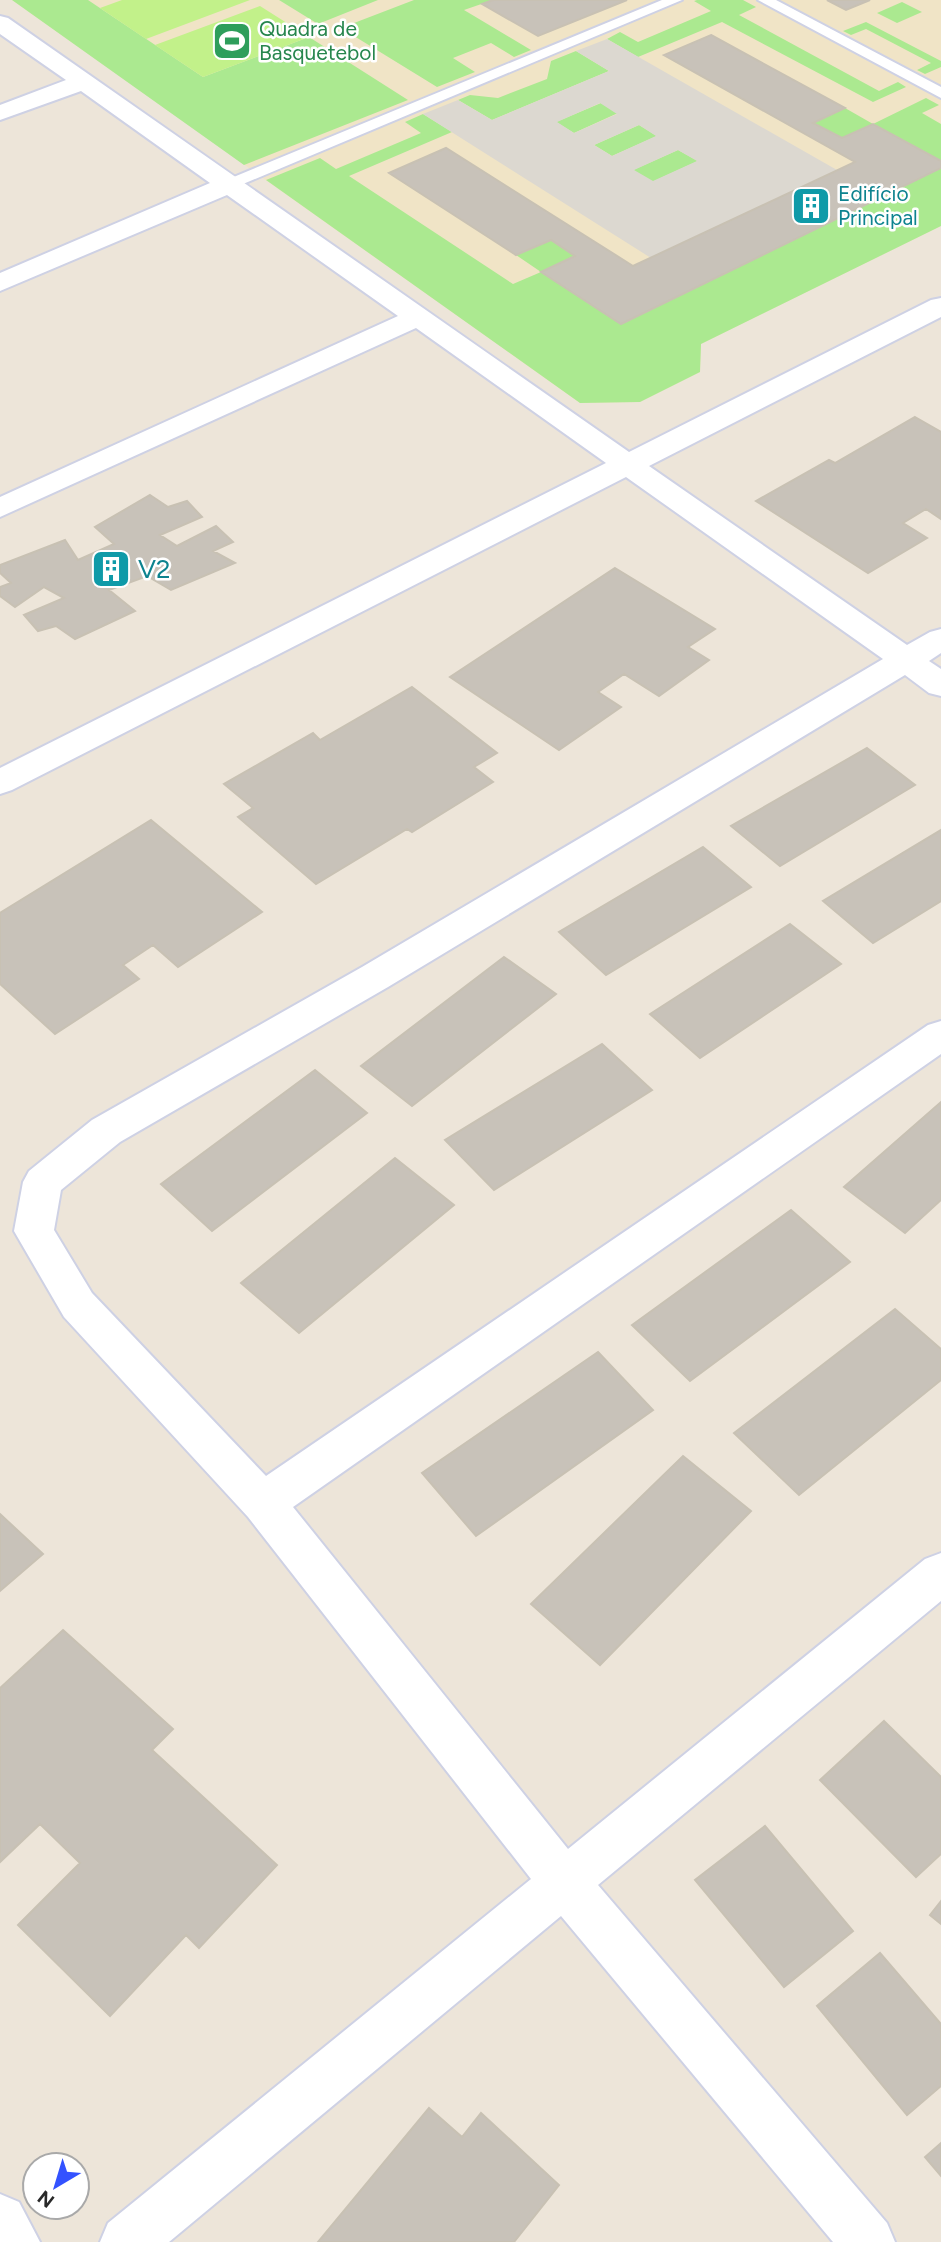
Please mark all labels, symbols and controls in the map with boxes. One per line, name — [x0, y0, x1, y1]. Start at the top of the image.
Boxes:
place label: Quadra de Basquetebol — [259, 16, 376, 65]
sports icon: Quadra de Basquetebol — [211, 20, 253, 62]
place label: Edifício Principal — [838, 181, 918, 230]
building icon: Edifício Principal — [790, 185, 832, 227]
building icon: V2 — [90, 548, 132, 590]
place label: V2 — [138, 553, 171, 585]
north arrow — [21, 2151, 91, 2221]
text: N — [33, 2185, 59, 2213]

